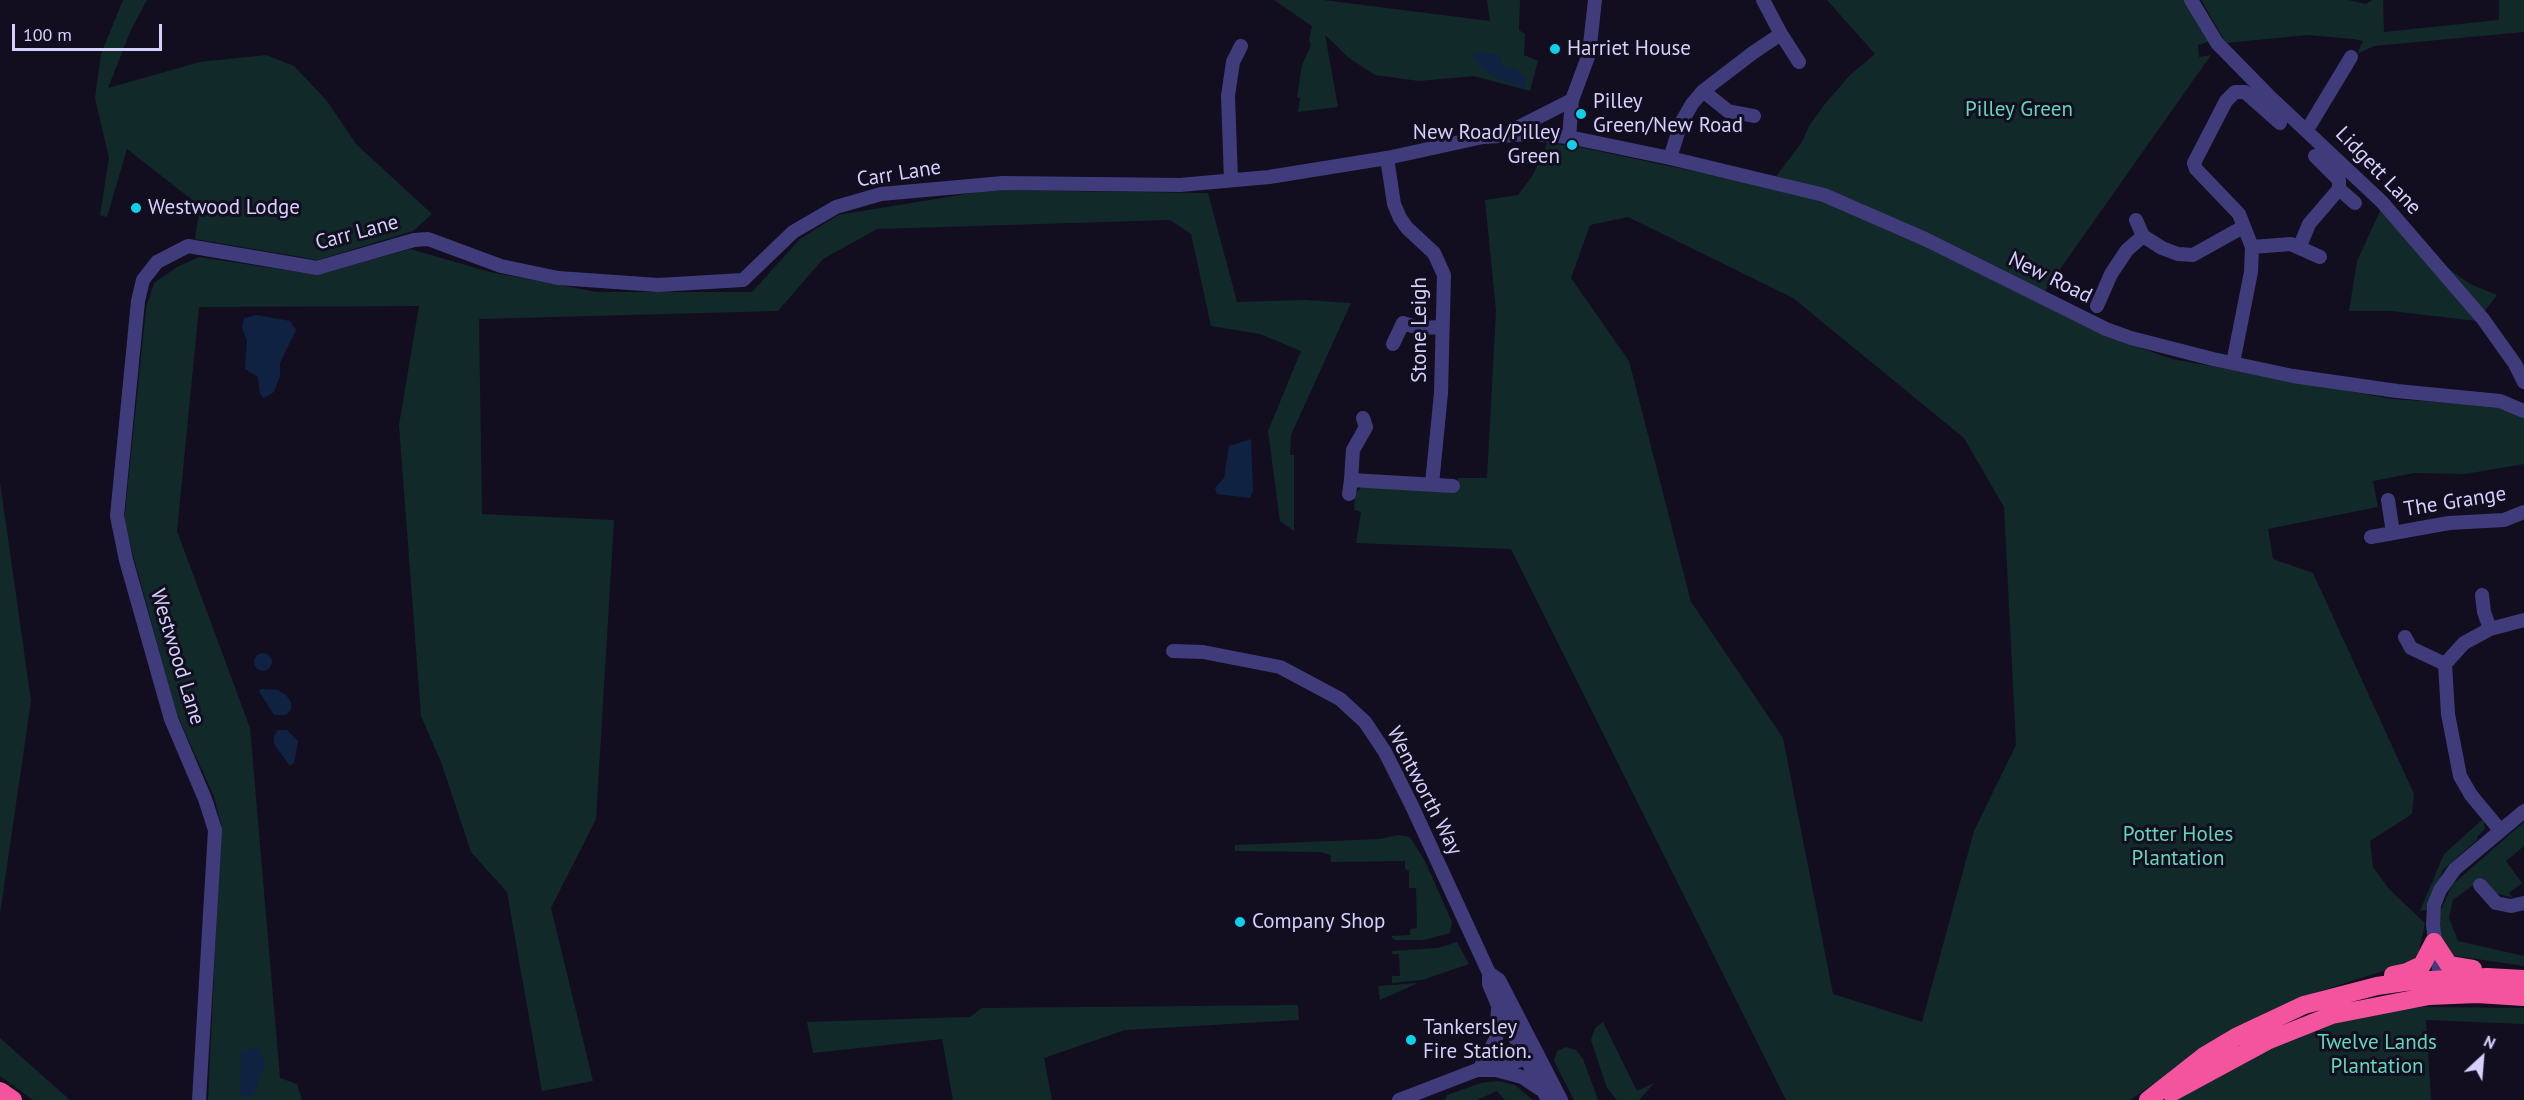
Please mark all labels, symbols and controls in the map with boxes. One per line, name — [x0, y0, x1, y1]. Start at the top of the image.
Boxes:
scale bar — [15, 12, 165, 50]
text: 100 m — [23, 23, 72, 46]
place label: Harriet House — [1567, 36, 1691, 62]
marker: Harriet House — [1548, 42, 1562, 56]
place label: Pilley Green/New Road — [1593, 89, 1743, 139]
park label: Pilley Green — [1965, 97, 2073, 123]
marker: Pilley Green/New Road — [1574, 107, 1588, 121]
place label: New Road/Pilley Green — [1413, 120, 1560, 170]
street label: Lidgett Lane — [2330, 122, 2426, 220]
marker: New Road/Pilley Green — [1565, 138, 1579, 152]
street label: Carr Lane — [855, 155, 943, 193]
place label: Westwood Lodge — [148, 195, 300, 221]
marker: Westwood Lodge — [129, 201, 143, 215]
street label: Carr Lane — [313, 210, 401, 256]
street label: New Road — [2004, 247, 2096, 309]
street label: Stone Leigh — [1407, 277, 1433, 383]
street label: The Grange — [2402, 481, 2508, 523]
street label: Westwood Lane — [144, 586, 210, 728]
street label: Wentworth Way — [1381, 722, 1467, 860]
park label: Potter Holes Plantation — [2123, 822, 2233, 872]
place label: Company Shop — [1252, 909, 1385, 935]
marker: Company Shop — [1233, 915, 1247, 929]
place label: Tankersley Fire Station. — [1423, 1015, 1532, 1065]
north arrow — [2452, 1028, 2512, 1088]
park label: Twelve Lands Plantation — [2317, 1030, 2437, 1080]
text: N — [2481, 1031, 2499, 1053]
marker: Tankersley Fire Station. — [1404, 1033, 1418, 1047]

